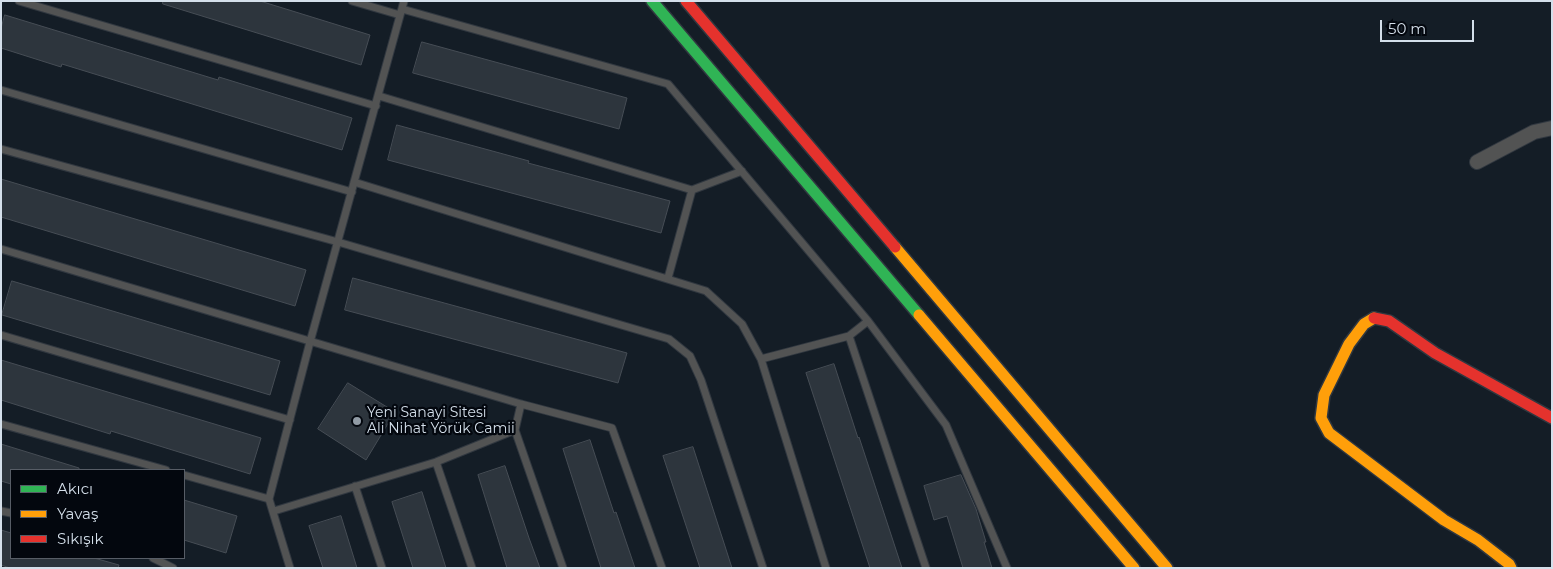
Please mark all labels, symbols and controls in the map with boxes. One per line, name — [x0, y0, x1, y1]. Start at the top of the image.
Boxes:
scale bar — [1383, 10, 1477, 42]
text: 50 m — [1388, 19, 1426, 38]
place label: Yeni Sanayi Sitesi Ali Nihat Yörük Camii — [367, 405, 515, 438]
marker: Yeni Sanayi Sitesi Ali Nihat Yörük Camii — [351, 415, 363, 427]
legend — [10, 469, 185, 559]
text: Akıcı — [57, 479, 93, 498]
text: Yavaş — [57, 504, 98, 523]
text: Sıkışık — [57, 529, 103, 548]

